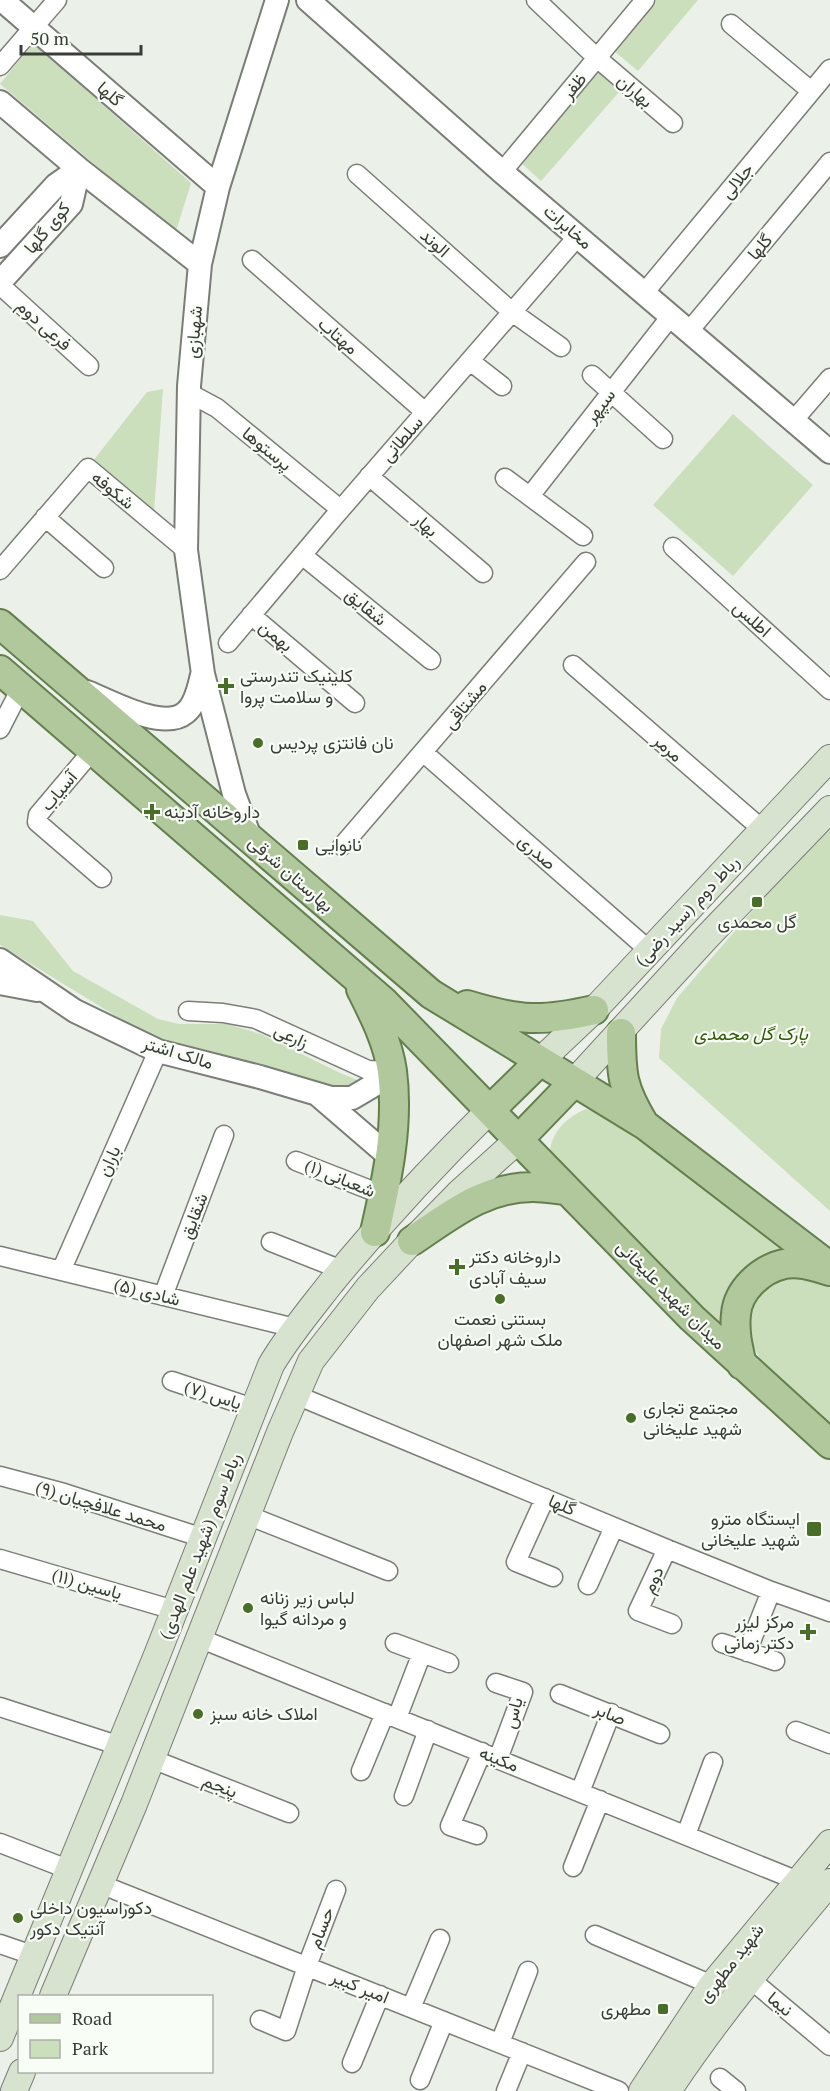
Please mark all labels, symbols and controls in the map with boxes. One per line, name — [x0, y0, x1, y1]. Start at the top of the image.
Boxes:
scale bar — [21, 18, 141, 56]
text: 50 m — [30, 26, 70, 50]
street label: ظفر — [555, 67, 591, 104]
street label: بهاران — [613, 68, 659, 113]
street label: گلها — [92, 75, 129, 111]
street label: جلالی — [714, 157, 758, 203]
street label: کوی گلها — [18, 196, 75, 258]
street label: مخابرات — [539, 198, 598, 254]
street label: الوند — [416, 223, 456, 262]
street label: گلها — [741, 228, 777, 265]
street label: فرعی دوم — [11, 293, 77, 356]
street label: شهبازی — [179, 304, 207, 359]
street label: مهتاب — [313, 311, 364, 359]
street label: سپهر — [578, 383, 621, 429]
street label: سلطانی — [375, 410, 428, 466]
street label: پرستوها — [237, 421, 298, 476]
street label: شکوفه — [87, 464, 140, 514]
street label: بهار — [409, 506, 444, 542]
street label: شقایق — [341, 582, 393, 630]
street label: اطلس — [728, 595, 777, 642]
street label: بهمن — [255, 614, 299, 657]
place label: کلینیک تندرستی و سلامت پروا — [240, 663, 353, 709]
street label: مشتاقی — [437, 675, 492, 734]
marker: کلینیک تندرستی و سلامت پروا — [217, 677, 235, 695]
street label: مرمر — [648, 727, 688, 767]
place label: نان فانتزی پردیس — [270, 730, 394, 755]
marker: نان فانتزی پردیس — [251, 736, 265, 750]
street label: آسیاب — [34, 764, 83, 815]
place label: داروخانه آدینه — [164, 799, 260, 823]
marker: داروخانه آدینه — [145, 805, 159, 819]
street label: صدری — [513, 828, 562, 875]
street label: بهارستان شرقی — [244, 829, 339, 917]
place label: نانوایی — [315, 832, 362, 856]
marker: نانوایی — [296, 838, 310, 852]
street label: رباط دوم (سید رضی) — [629, 850, 745, 972]
marker: گل محمدی — [750, 895, 764, 909]
place label: گل محمدی — [718, 909, 796, 933]
street label: زارعی — [271, 1017, 312, 1053]
park label: پارک گل محمدی — [694, 1021, 808, 1046]
street label: مالک اشتر — [139, 1030, 217, 1074]
street label: باران — [91, 1141, 125, 1180]
street label: شعبانی (۱) — [301, 1152, 379, 1202]
street label: شقایق — [173, 1189, 213, 1242]
street label: میدان شهید علیخانی — [612, 1234, 732, 1354]
place label: داروخانه دکتر سیف آبادی — [468, 1244, 561, 1289]
marker: داروخانه دکتر سیف آبادی — [450, 1260, 464, 1274]
street label: شادی (۵) — [112, 1271, 183, 1311]
marker: بستنی نعمت ملک شهر اصفهان — [493, 1292, 507, 1306]
place label: بستنی نعمت ملک شهر اصفهان — [437, 1306, 563, 1351]
street label: یاس (۷) — [182, 1374, 245, 1415]
place label: مجتمع تجاری شهید علیخانی — [643, 1395, 742, 1440]
marker: مجتمع تجاری شهید علیخانی — [624, 1411, 638, 1425]
street label: رباط سوم (شهید علم الهدی) — [152, 1449, 247, 1643]
street label: محمد علافچیان (۹) — [33, 1474, 170, 1537]
street label: گلها — [545, 1488, 580, 1520]
place label: ایستگاه مترو شهید علیخانی — [701, 1506, 800, 1551]
marker: ایستگاه مترو شهید علیخانی — [805, 1520, 823, 1538]
street label: یاسین (۱۱) — [49, 1562, 125, 1604]
street label: دوم — [635, 1562, 670, 1597]
place label: لباس زیر زنانه و مردانه گیوا — [260, 1585, 355, 1630]
marker: لباس زیر زنانه و مردانه گیوا — [241, 1601, 255, 1615]
place label: مرکز لیزر دکتر زمانی — [724, 1609, 794, 1654]
marker: مرکز لیزر دکتر زمانی — [799, 1623, 817, 1641]
street label: یاس — [496, 1694, 528, 1731]
street label: صابر — [590, 1696, 630, 1730]
place label: املاک خانه سبز — [209, 1701, 318, 1725]
marker: املاک خانه سبز — [191, 1707, 205, 1721]
street label: مکینه — [476, 1739, 523, 1777]
street label: پنجم — [199, 1767, 241, 1804]
place label: دکوراسیون داخلی آنتیک دکور — [29, 1895, 152, 1940]
street label: حسام — [301, 1903, 340, 1952]
marker: دکوراسیون داخلی آنتیک دکور — [11, 1911, 25, 1925]
street label: شهید مطهری — [692, 1918, 769, 2007]
street label: امیر کبیر — [327, 1963, 393, 2009]
street label: نیما — [763, 1985, 799, 2021]
legend — [18, 1995, 213, 2073]
place label: مطهری — [601, 1996, 651, 2020]
marker: مطهری — [656, 2002, 670, 2016]
text: Road — [72, 2006, 112, 2030]
text: Park — [72, 2036, 109, 2060]

